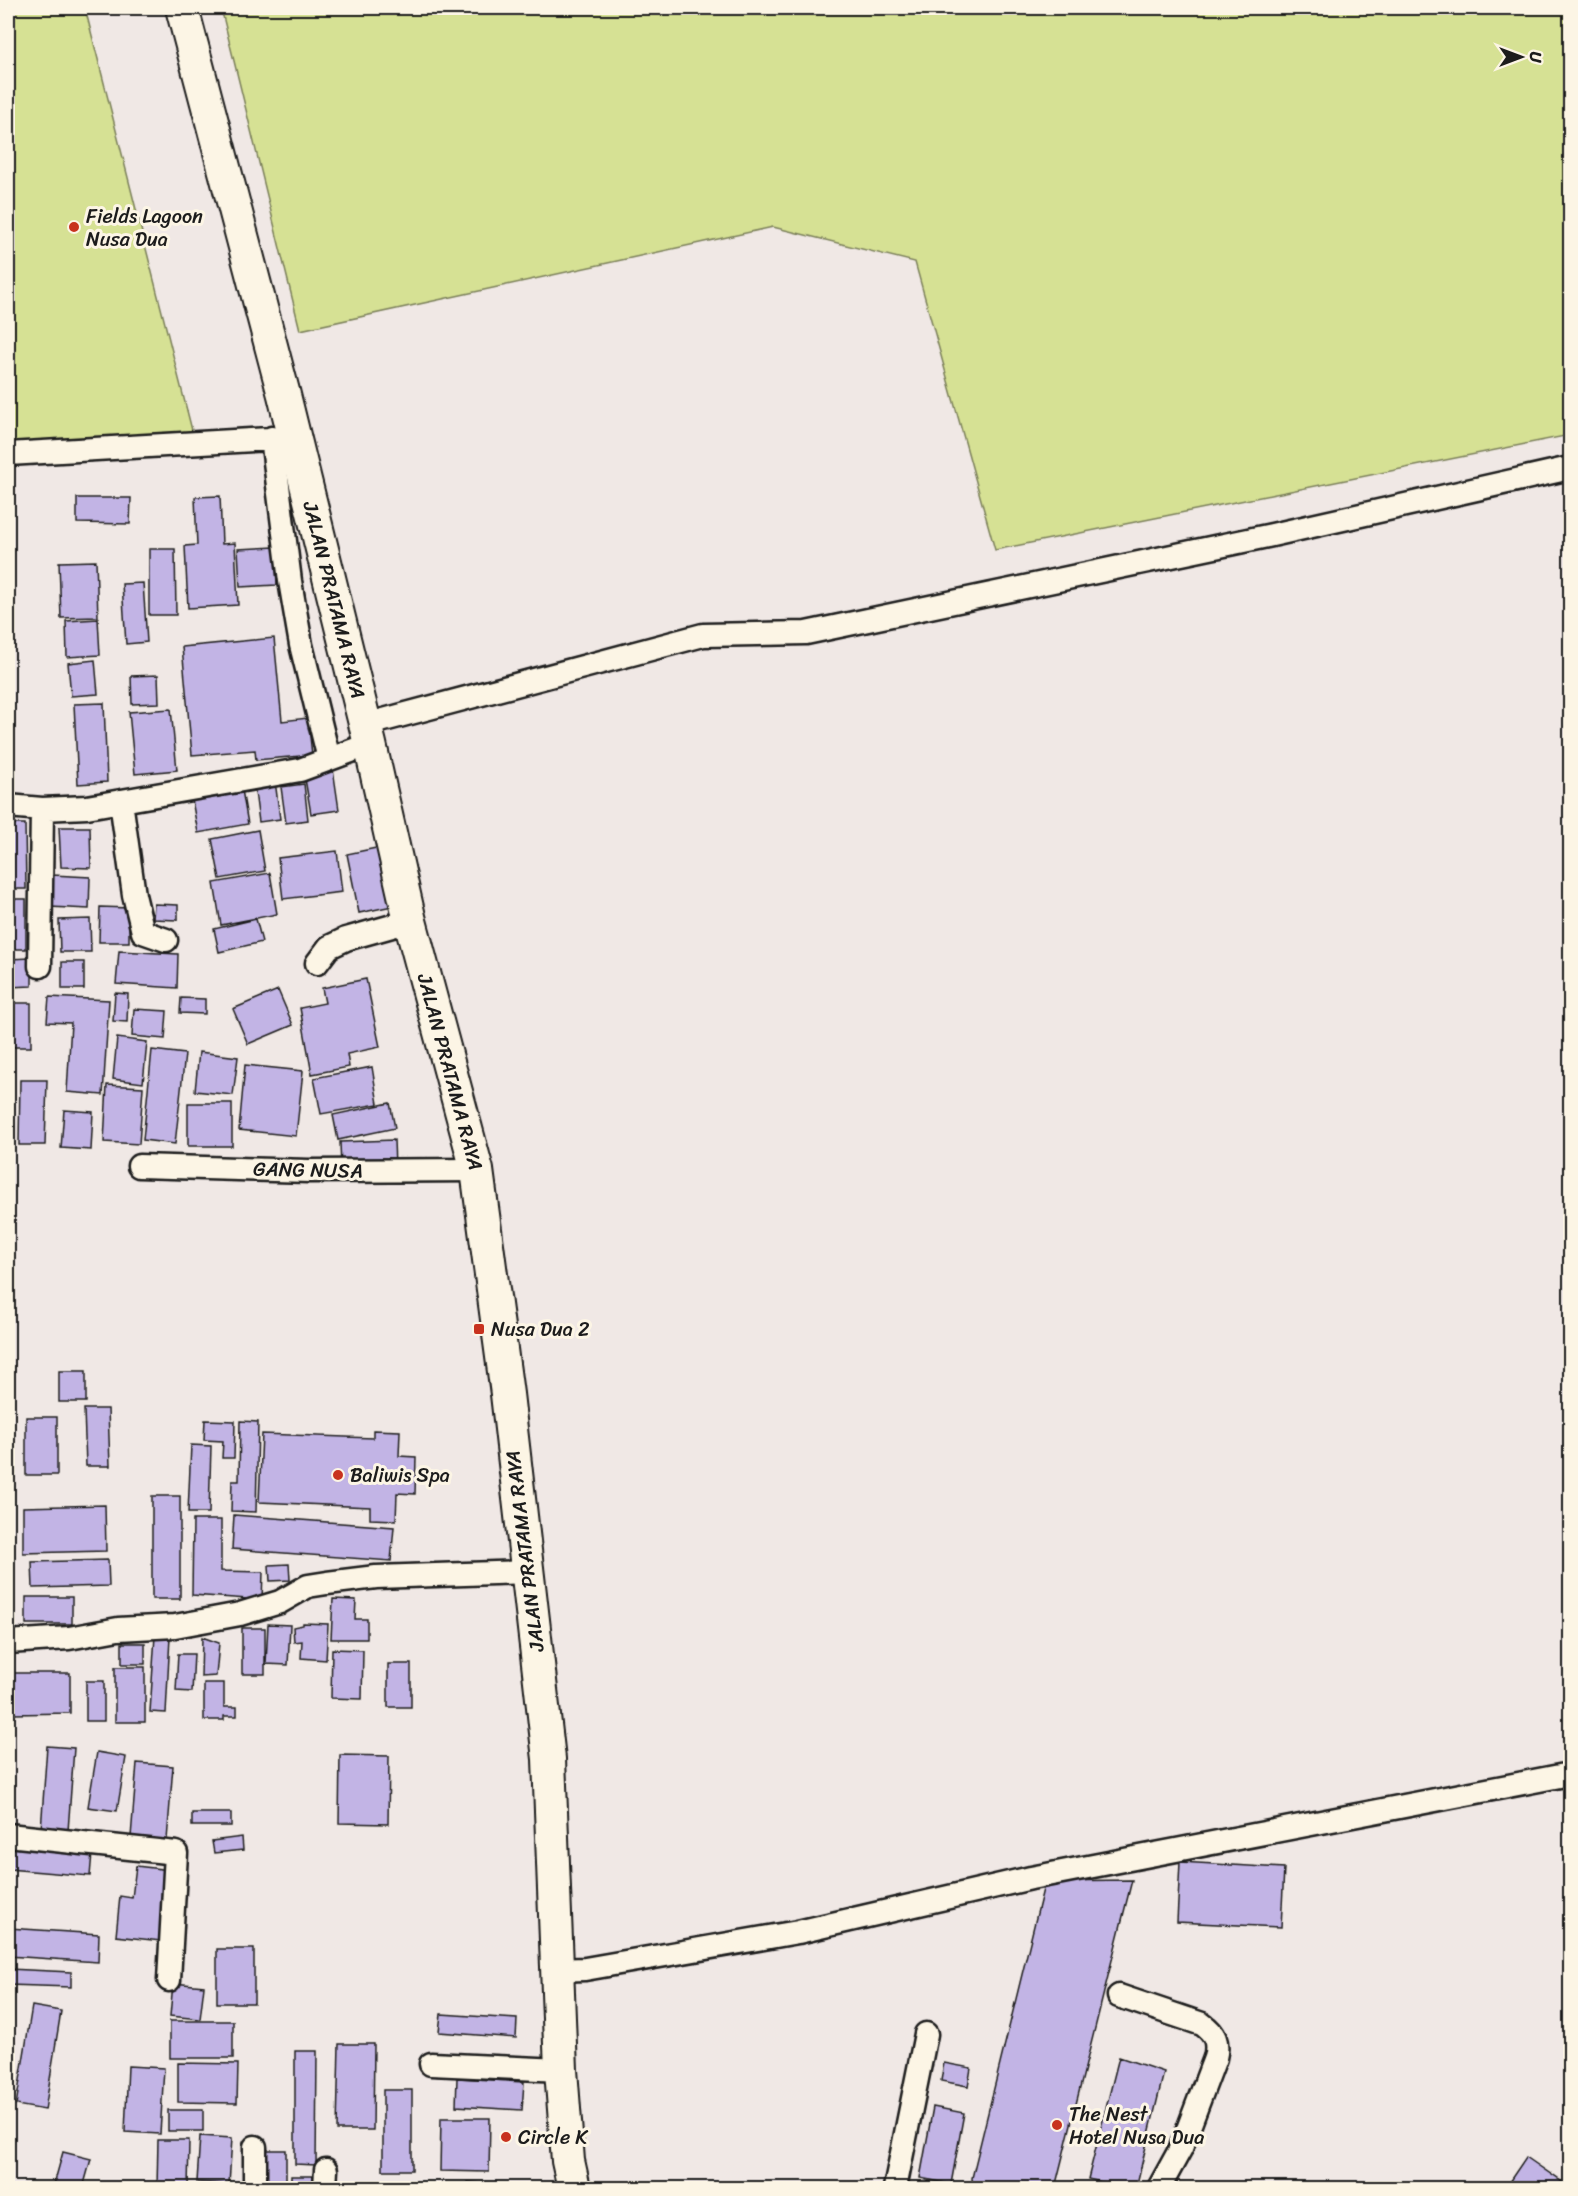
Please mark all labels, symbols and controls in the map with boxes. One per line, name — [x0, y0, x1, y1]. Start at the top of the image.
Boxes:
north arrow — [1491, 27, 1551, 87]
text: U — [1521, 52, 1550, 64]
place label: Fields Lagoon Nusa Dua — [86, 199, 203, 257]
marker: Fields Lagoon Nusa Dua — [67, 220, 81, 234]
street label: JALAN PRATAMA RAYA — [292, 497, 375, 702]
street label: JALAN PRATAMA RAYA — [407, 969, 493, 1174]
street label: GANG NUSA — [253, 1152, 363, 1188]
place label: Nusa Dua 2 — [491, 1312, 590, 1347]
marker: Nusa Dua 2 — [472, 1322, 486, 1336]
street label: JALAN PRATAMA RAYA — [495, 1448, 555, 1655]
place label: Baliwis Spa — [350, 1458, 450, 1493]
marker: Baliwis Spa — [331, 1468, 345, 1482]
place label: The Nest Hotel Nusa Dua — [1069, 2097, 1204, 2155]
marker: The Nest Hotel Nusa Dua — [1050, 2118, 1064, 2132]
place label: Circle K — [518, 2120, 589, 2155]
marker: Circle K — [499, 2130, 513, 2144]

